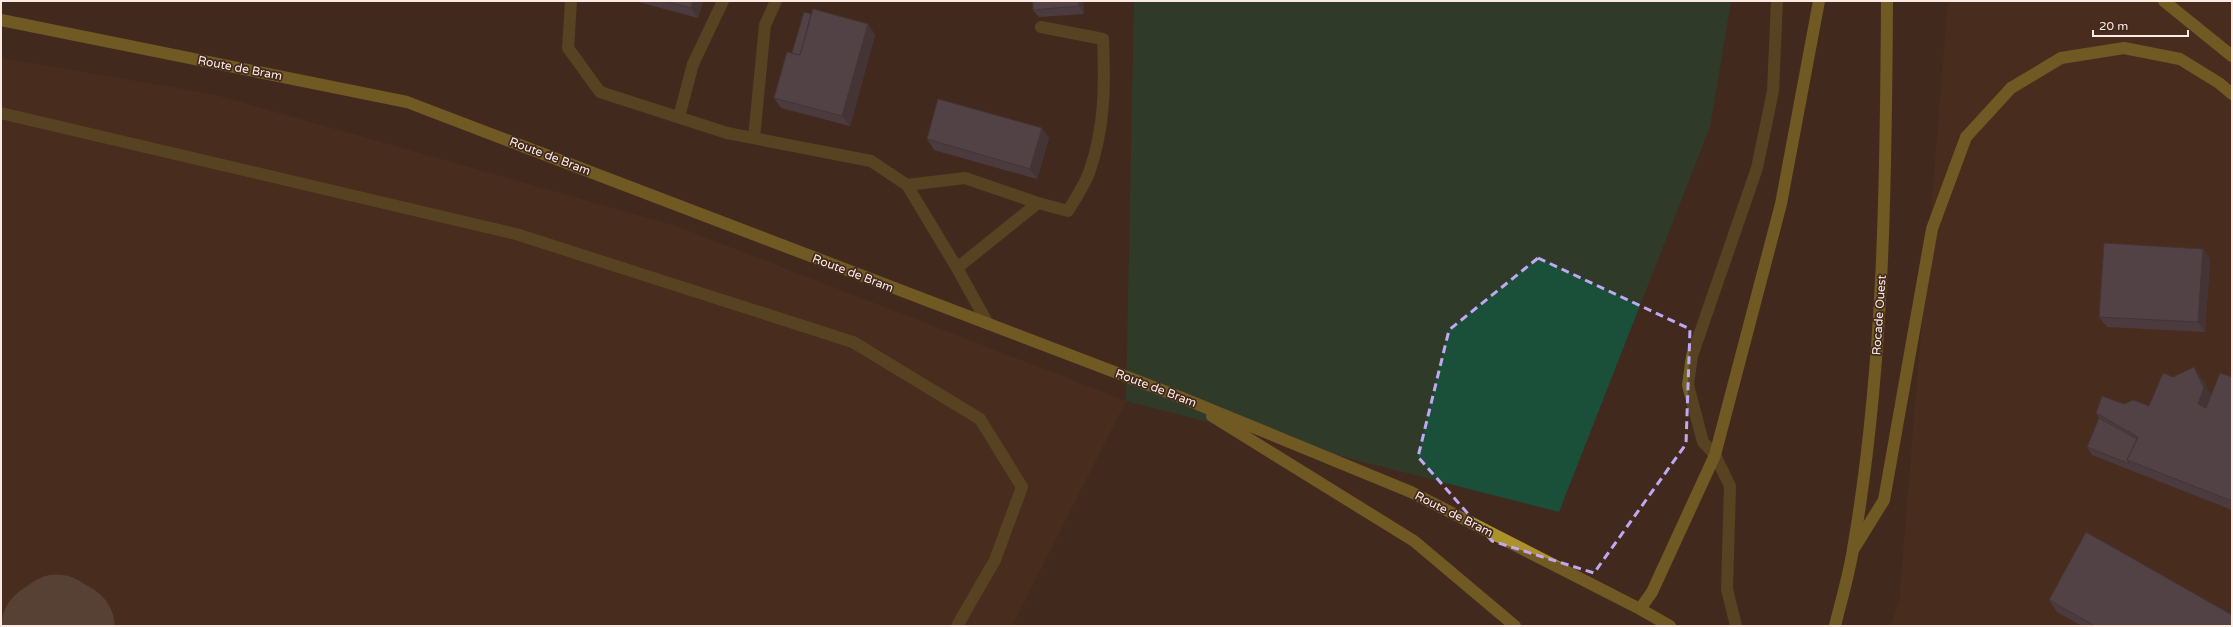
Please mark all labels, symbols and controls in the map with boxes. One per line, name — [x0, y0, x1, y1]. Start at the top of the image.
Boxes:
scale bar — [2093, 12, 2188, 38]
text: 20 m — [2099, 19, 2128, 33]
street label: Route de Bram — [197, 53, 283, 83]
street label: Route de Bram — [508, 134, 592, 178]
street label: Route de Bram — [811, 251, 895, 295]
street label: Rocade Ouest — [1869, 274, 1889, 356]
street label: Route de Bram — [1114, 366, 1198, 410]
street label: Route de Bram — [1413, 488, 1495, 540]

